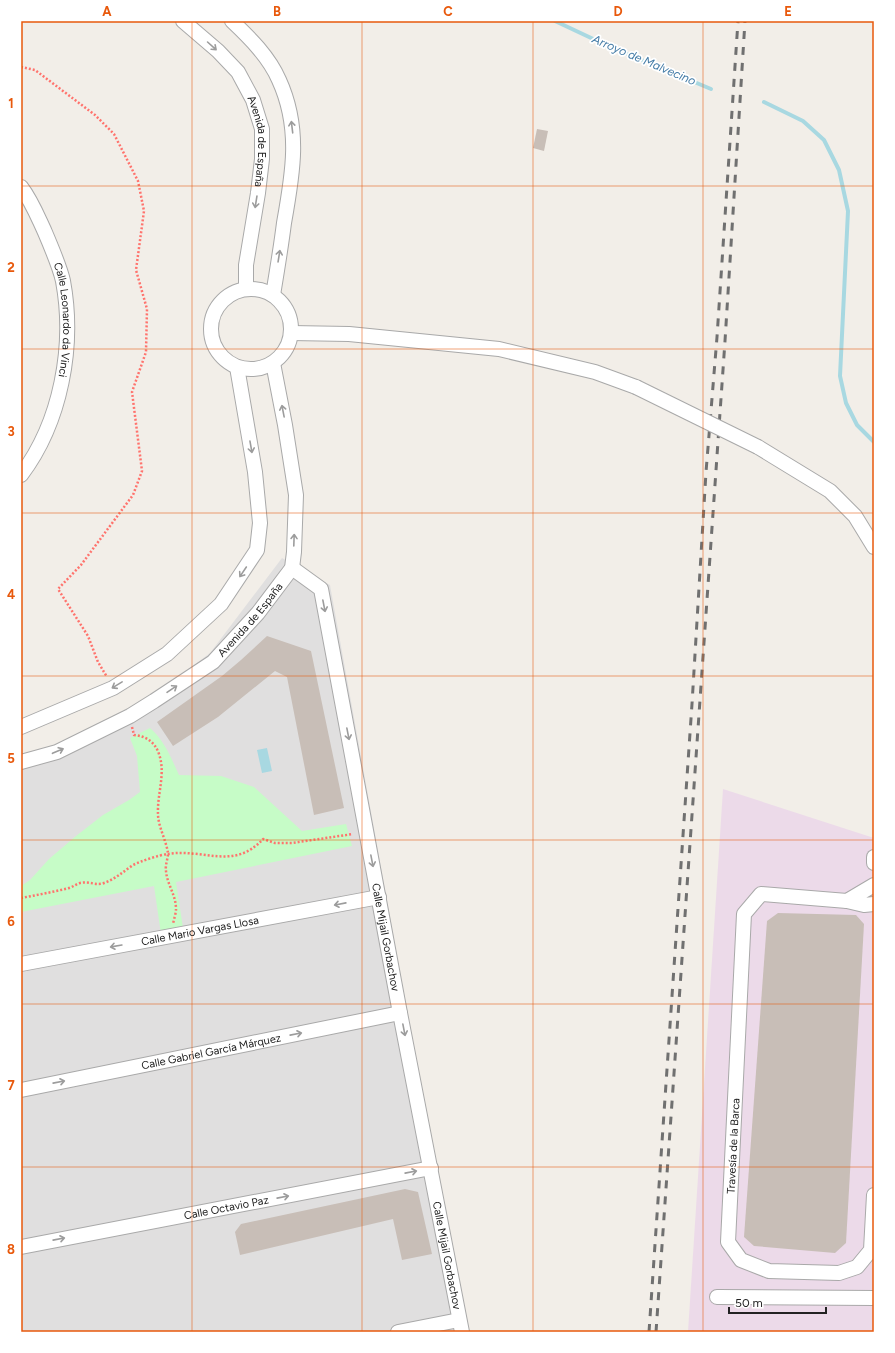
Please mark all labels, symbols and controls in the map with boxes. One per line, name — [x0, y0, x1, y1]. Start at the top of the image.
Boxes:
text: A — [102, 4, 112, 19]
text: B — [273, 4, 281, 19]
text: C — [443, 4, 453, 19]
text: D — [613, 4, 623, 19]
text: E — [784, 4, 792, 19]
water label: Arroyo de Malvecino — [589, 31, 698, 88]
one-way arrow — [207, 42, 218, 51]
street label: Avenida de España — [245, 93, 268, 188]
text: 1 — [8, 96, 14, 111]
one-way arrow — [288, 121, 296, 134]
one-way arrow — [252, 196, 260, 209]
one-way arrow — [275, 250, 283, 263]
text: 2 — [7, 260, 15, 275]
street label: Calle Leonardo da Vinci — [51, 261, 73, 378]
one-way arrow — [278, 405, 286, 418]
text: 3 — [7, 424, 15, 439]
one-way arrow — [247, 440, 255, 453]
one-way arrow — [291, 534, 298, 547]
one-way arrow — [239, 566, 247, 577]
street label: Avenida de España — [215, 580, 285, 660]
text: 4 — [7, 587, 15, 602]
one-way arrow — [320, 599, 328, 612]
one-way arrow — [111, 682, 123, 690]
one-way arrow — [166, 685, 177, 693]
one-way arrow — [344, 727, 352, 740]
one-way arrow — [52, 747, 64, 754]
text: 5 — [7, 751, 15, 766]
one-way arrow — [368, 854, 376, 867]
street label: Calle Mijail Gorbachov — [369, 882, 402, 993]
one-way arrow — [334, 901, 347, 909]
text: 6 — [7, 914, 15, 929]
street label: Calle Mario Vargas Llosa — [140, 914, 260, 948]
one-way arrow — [110, 942, 123, 950]
one-way arrow — [400, 1024, 408, 1037]
one-way arrow — [290, 1030, 303, 1038]
street label: Calle Gabriel García Márquez — [140, 1031, 282, 1072]
text: 7 — [7, 1078, 15, 1093]
one-way arrow — [52, 1078, 65, 1086]
street label: Travesía de la Barca — [724, 1098, 743, 1194]
one-way arrow — [404, 1168, 417, 1176]
one-way arrow — [276, 1192, 289, 1200]
street label: Calle Octavio Paz — [183, 1193, 270, 1222]
street label: Calle Mijail Gorbachov — [430, 1200, 464, 1311]
one-way arrow — [52, 1235, 65, 1243]
text: 8 — [7, 1242, 15, 1257]
scale bar — [729, 1289, 826, 1315]
text: 50 m — [735, 1296, 763, 1310]

